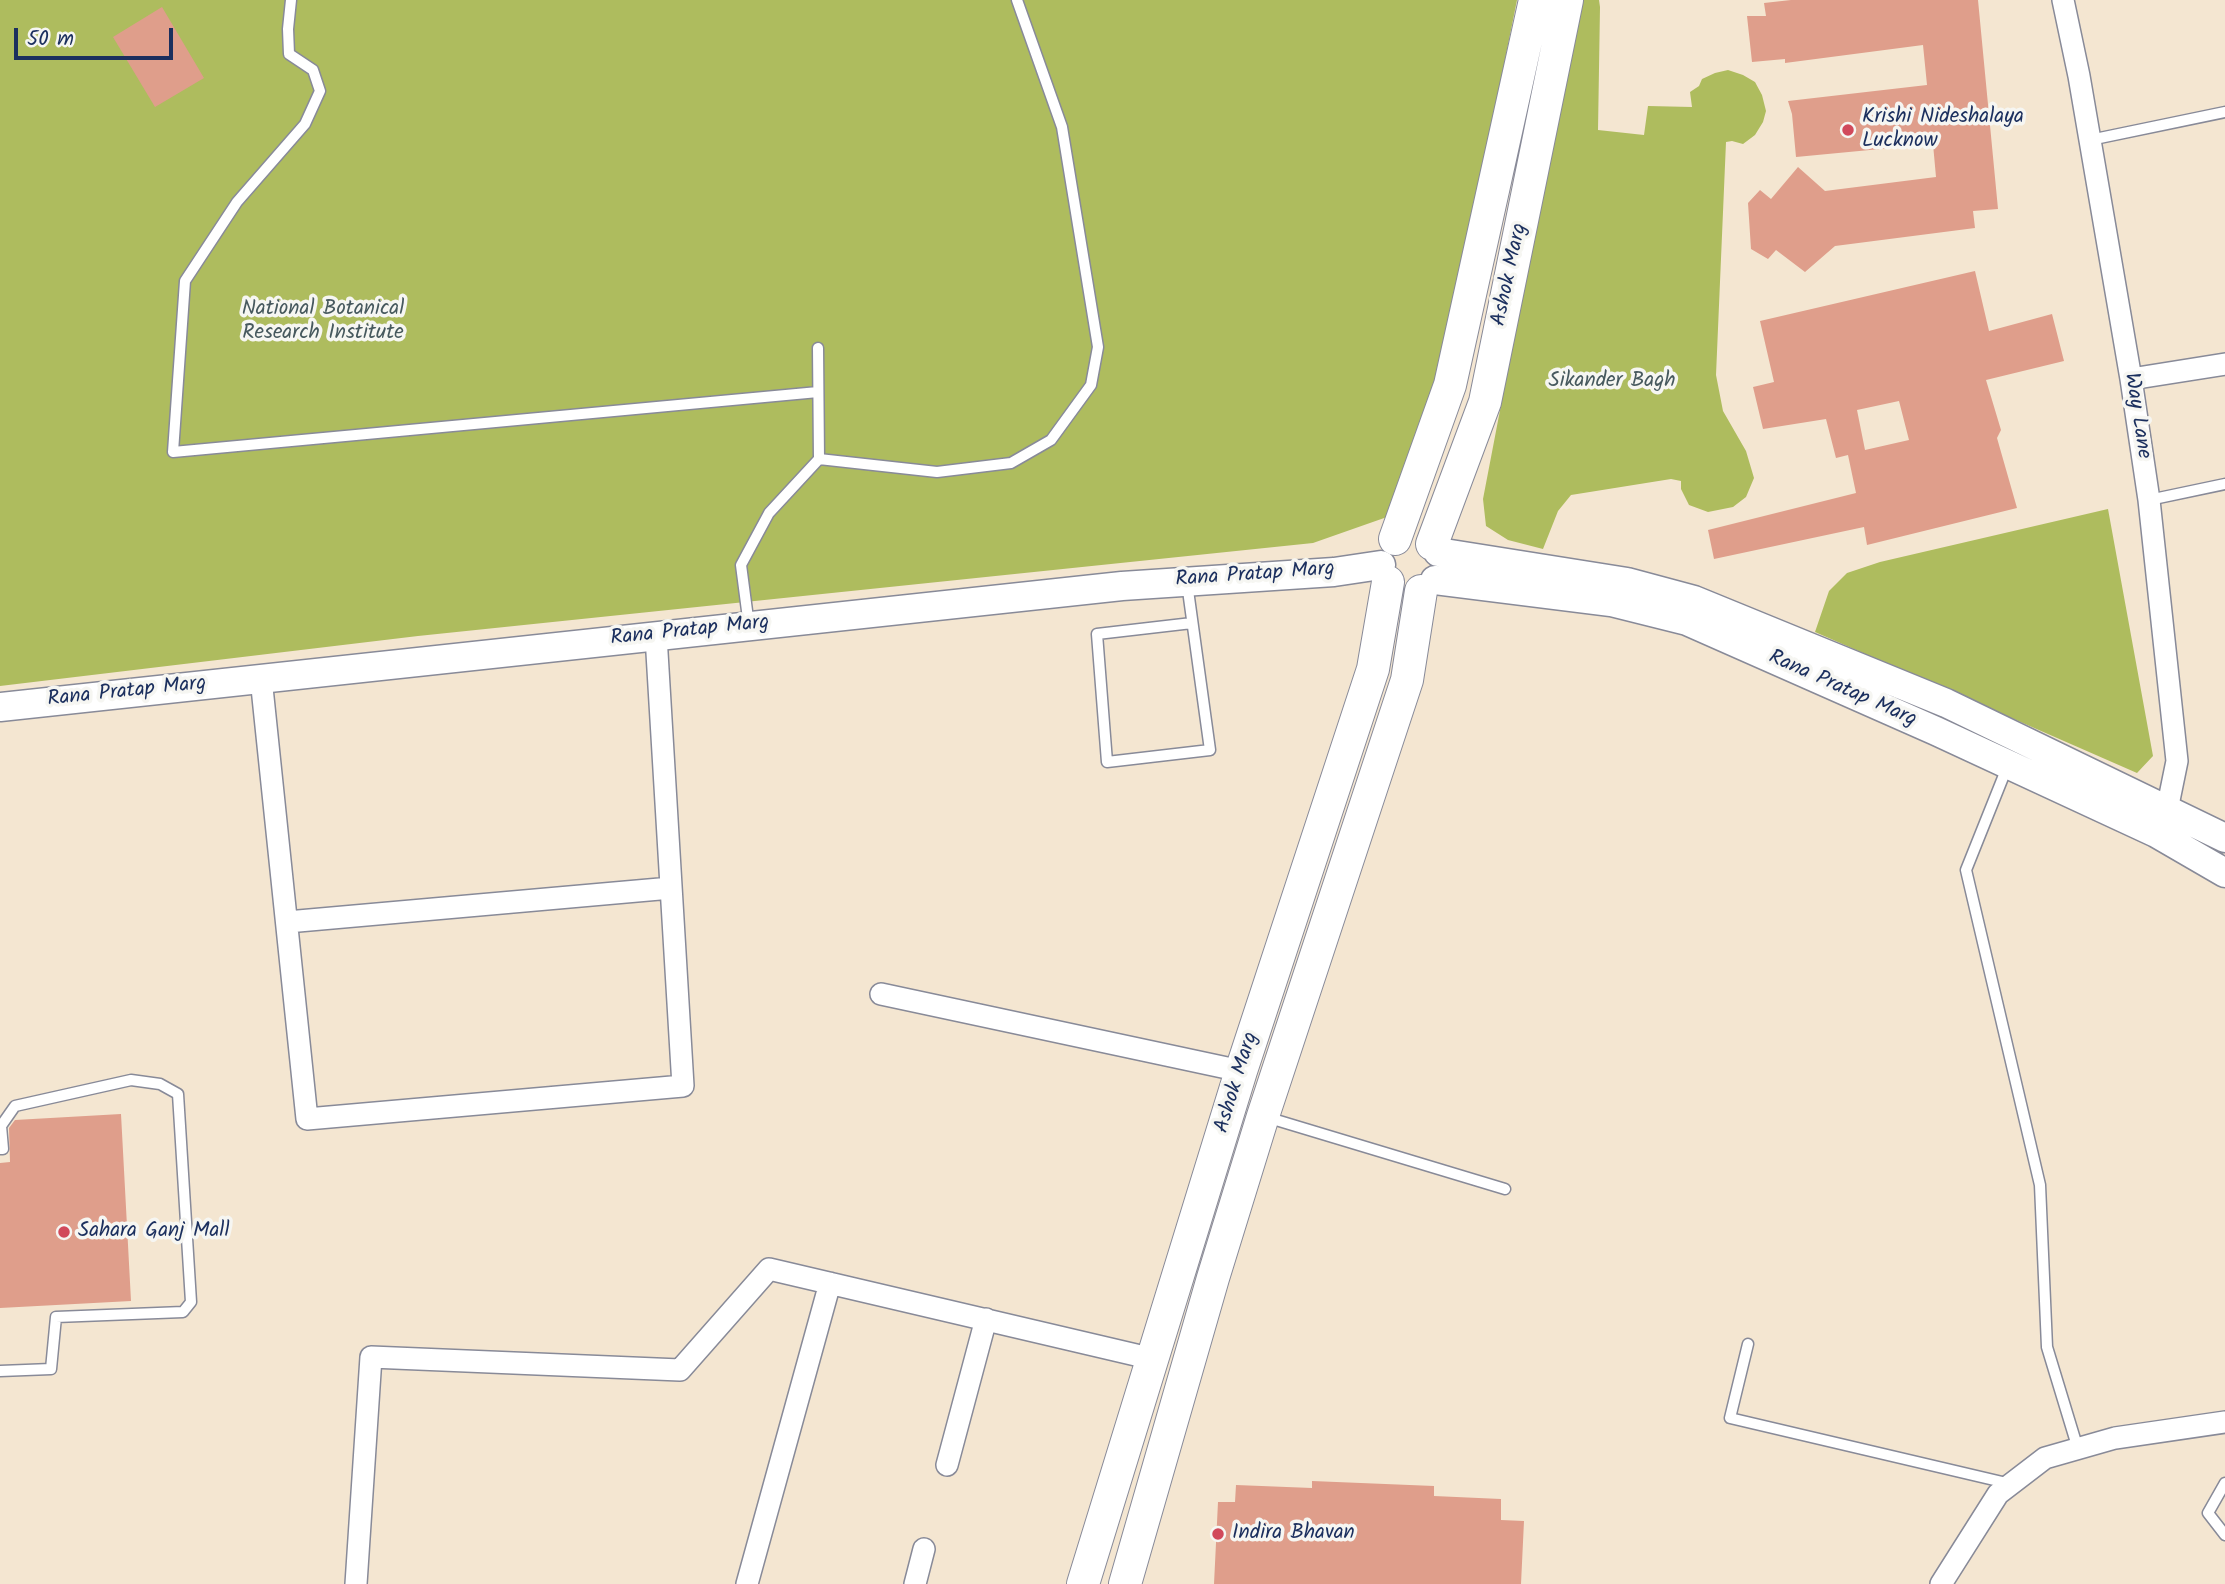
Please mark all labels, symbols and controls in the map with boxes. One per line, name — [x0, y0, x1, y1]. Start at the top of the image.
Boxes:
scale bar — [18, 14, 177, 58]
text: 50 m — [27, 23, 74, 56]
place label: Krishi Nideshalaya Lucknow — [1862, 105, 2024, 155]
marker: Krishi Nideshalaya Lucknow — [1840, 122, 1856, 138]
street label: Ashok Marg — [1488, 221, 1534, 329]
park label: National Botanical Research Institute — [242, 297, 404, 347]
park label: Sikander Bagh — [1549, 369, 1675, 395]
street label: Way Lane — [2117, 371, 2155, 461]
street label: Rana Pratap Marg — [1175, 558, 1335, 594]
street label: Rana Pratap Marg — [609, 611, 771, 653]
street label: Rana Pratap Marg — [1764, 646, 1920, 734]
street label: Rana Pratap Marg — [46, 672, 208, 714]
street label: Ashok Marg — [1211, 1030, 1265, 1136]
place label: Sahara Ganj Mall — [78, 1219, 230, 1245]
marker: Sahara Ganj Mall — [56, 1224, 72, 1240]
place label: Indira Bhavan — [1232, 1521, 1355, 1547]
marker: Indira Bhavan — [1210, 1526, 1226, 1542]

